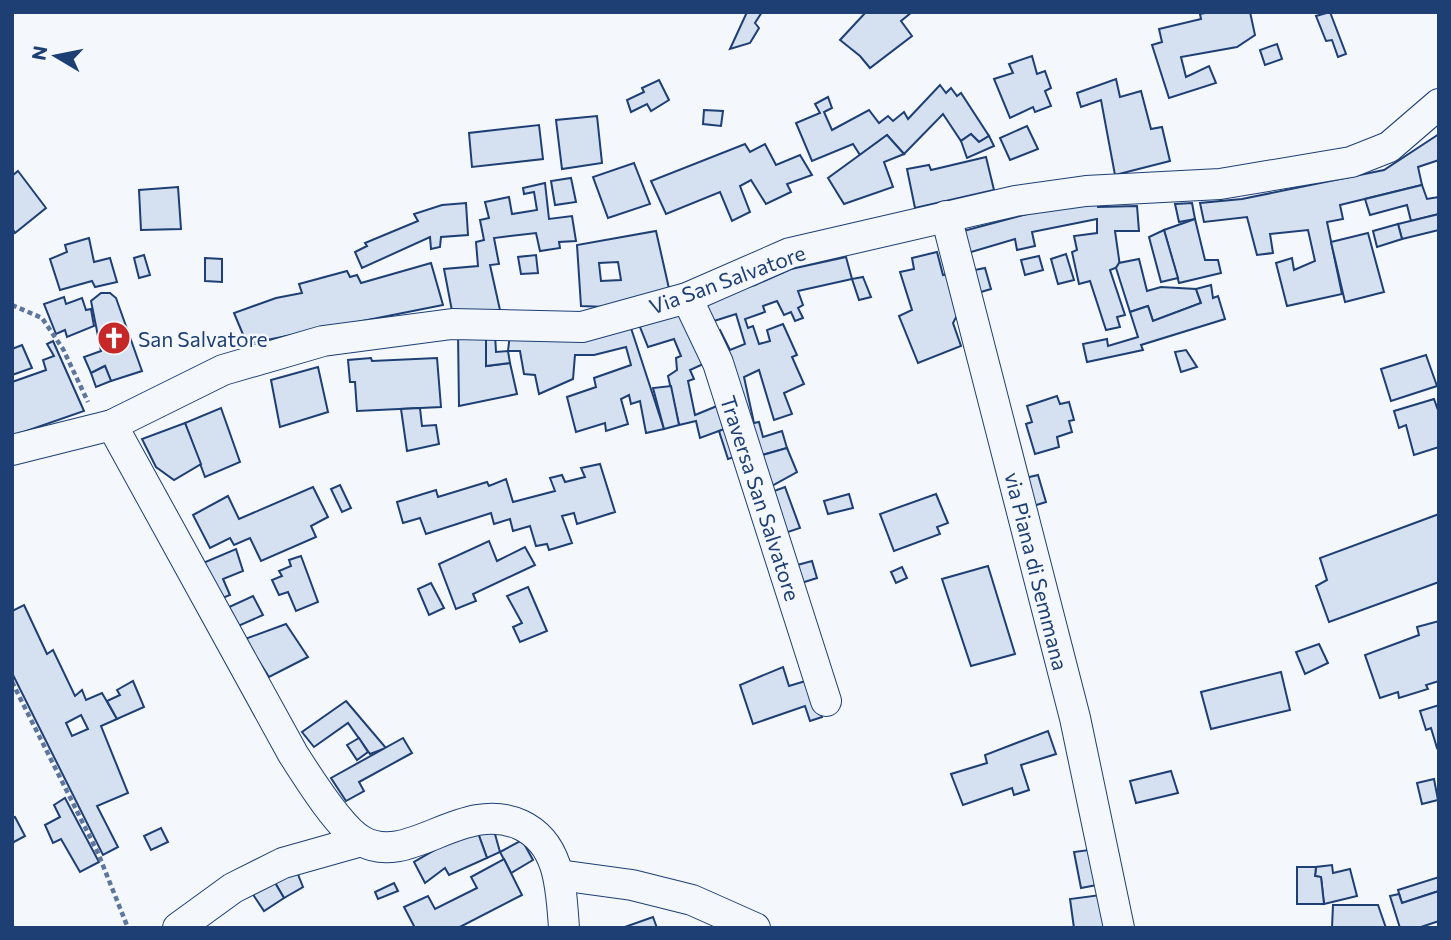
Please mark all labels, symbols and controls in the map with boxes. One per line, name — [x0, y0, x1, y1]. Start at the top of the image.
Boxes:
north arrow — [21, 21, 91, 91]
text: N — [26, 44, 51, 62]
street label: Via San Salvatore — [645, 239, 809, 319]
church icon: San Salvatore — [95, 319, 133, 357]
place label: San Salvatore — [138, 326, 268, 351]
street label: Traversa San Salvatore — [716, 392, 806, 604]
street label: via Piana di Semmana — [1000, 469, 1074, 673]

